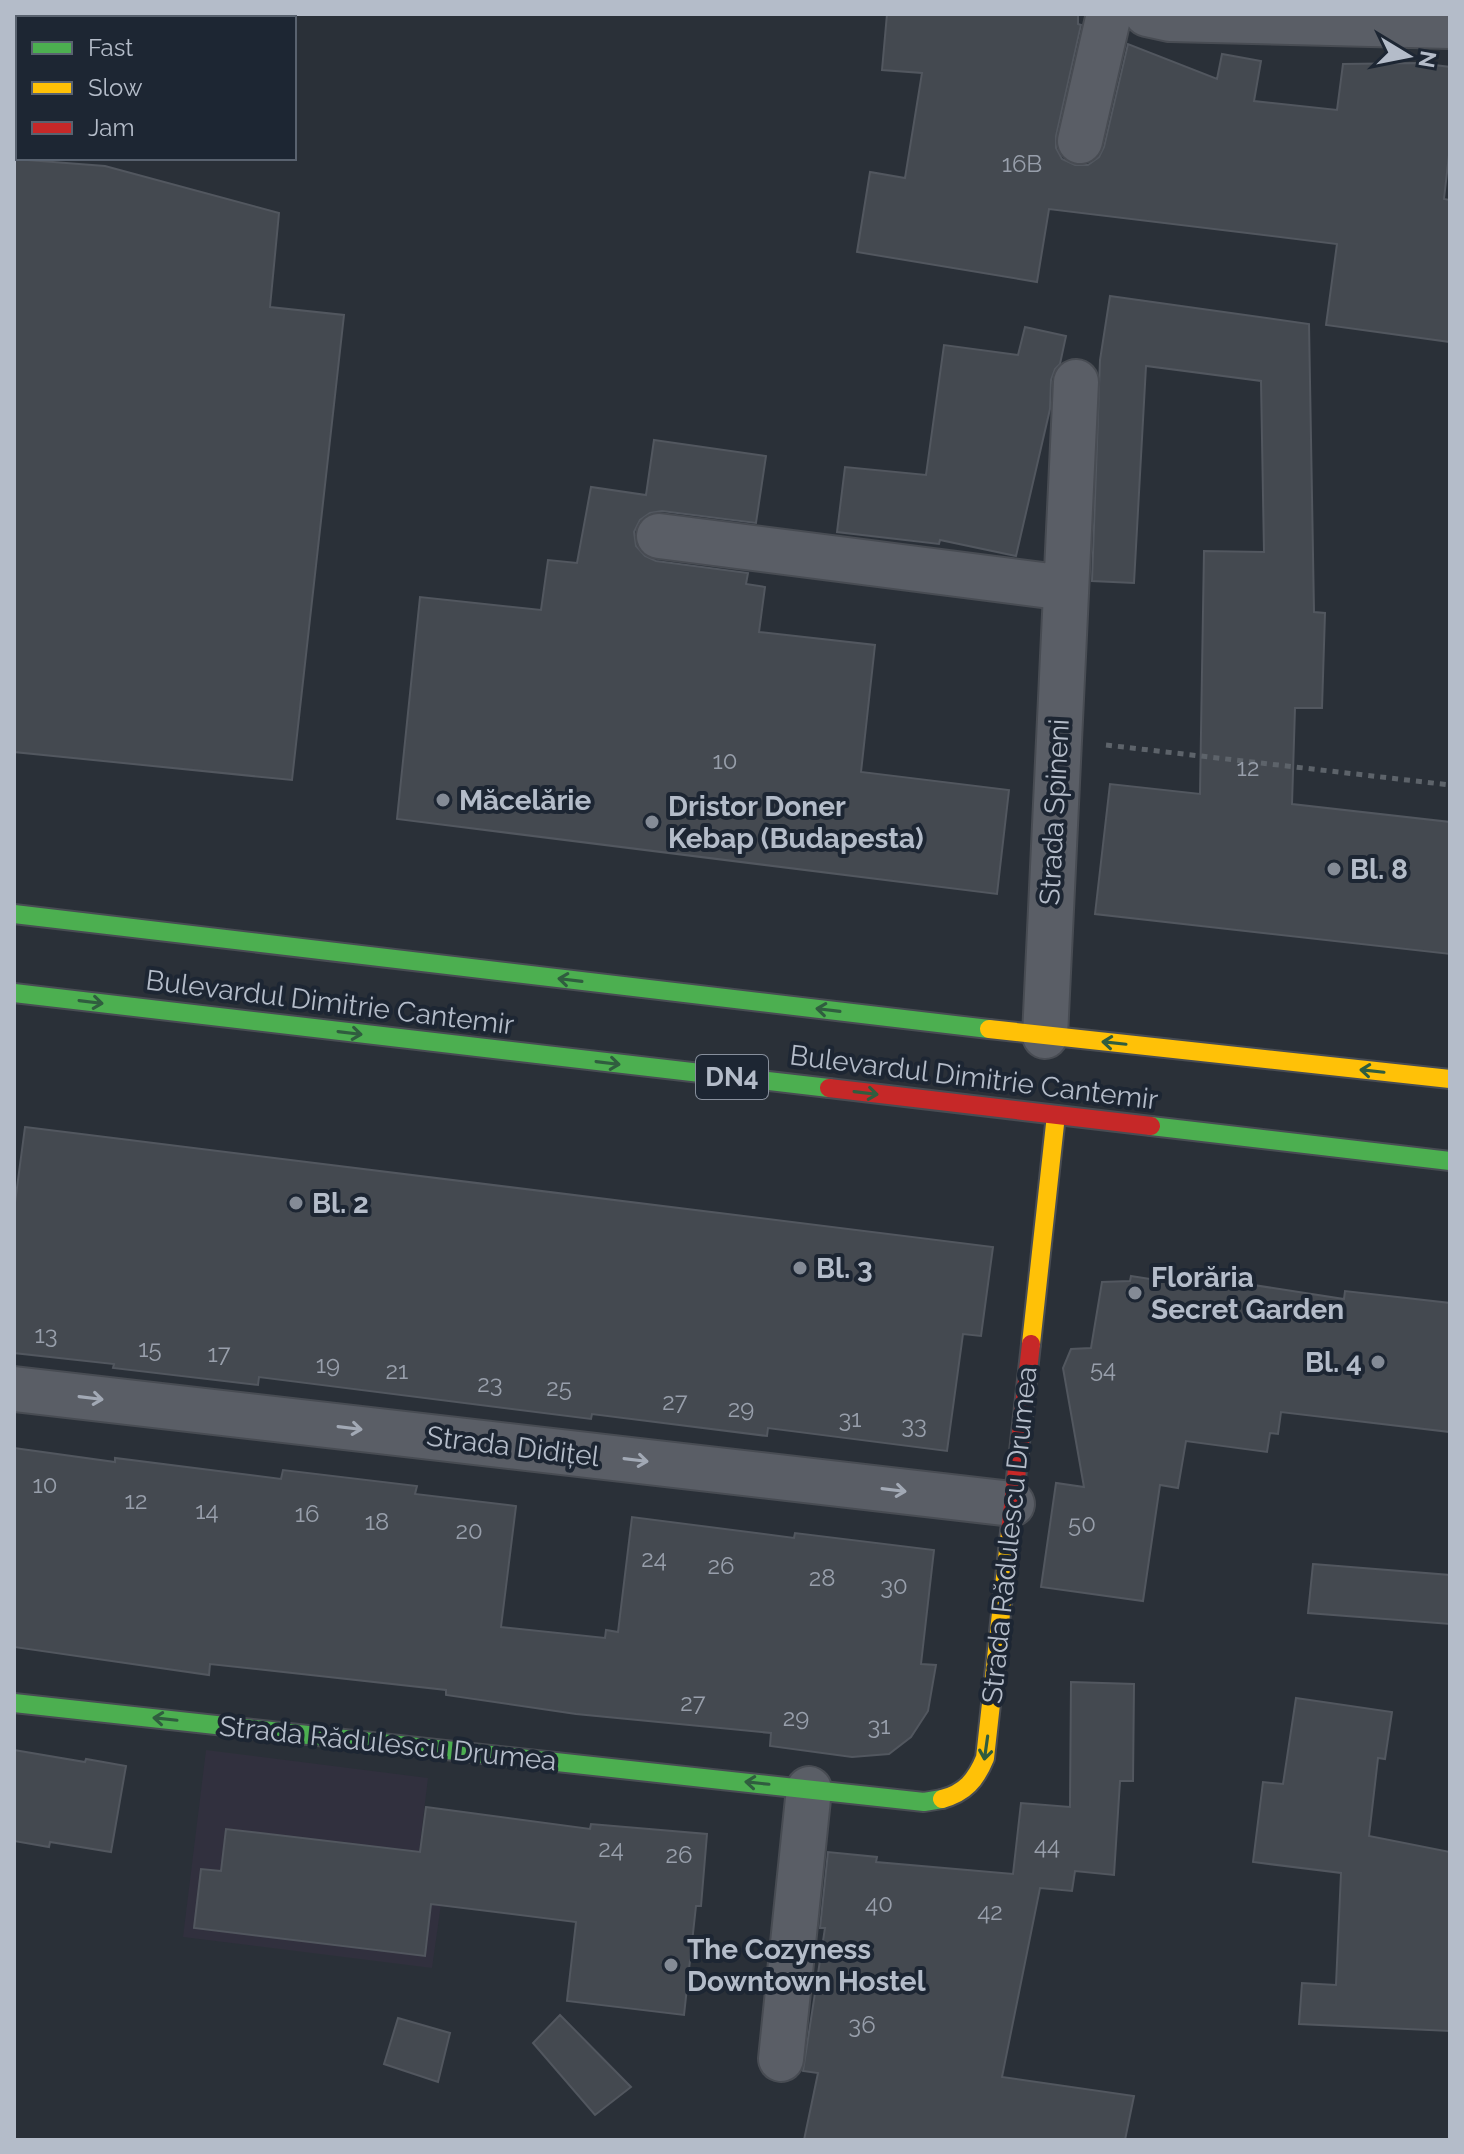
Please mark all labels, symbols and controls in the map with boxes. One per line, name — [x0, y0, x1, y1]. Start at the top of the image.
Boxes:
legend — [16, 16, 296, 160]
north arrow — [1368, 16, 1448, 96]
text: Fast — [88, 33, 133, 62]
text: N — [1413, 49, 1442, 70]
text: Slow — [88, 73, 143, 102]
text: Jam — [88, 113, 134, 142]
house number: 16B — [1002, 149, 1042, 178]
street label: Strada Spineni — [1033, 718, 1076, 906]
house number: 10 — [713, 746, 737, 775]
house number: 12 — [1237, 753, 1259, 782]
place label: Măcelărie — [459, 784, 591, 817]
place label: Dristor Doner Kebap (Budapesta) — [668, 790, 924, 855]
marker: Măcelărie — [434, 791, 452, 809]
marker: Dristor Doner Kebap (Budapesta) — [643, 813, 661, 831]
place label: Bl. 8 — [1350, 853, 1408, 886]
marker: Bl. 8 — [1325, 860, 1343, 878]
street label: Bulevardul Dimitrie Cantemir — [144, 964, 516, 1041]
one-way arrow — [557, 972, 583, 987]
one-way arrow — [78, 995, 104, 1010]
one-way arrow — [815, 1003, 842, 1018]
one-way arrow — [336, 1025, 363, 1040]
one-way arrow — [1101, 1035, 1128, 1050]
street label: Bulevardul Dimitrie Cantemir — [788, 1039, 1160, 1116]
one-way arrow — [594, 1055, 621, 1070]
road number: DN4 — [696, 1055, 768, 1099]
one-way arrow — [1360, 1063, 1386, 1078]
one-way arrow — [852, 1085, 879, 1100]
place label: Bl. 2 — [312, 1187, 369, 1220]
marker: Bl. 2 — [287, 1194, 305, 1212]
place label: Bl. 3 — [816, 1252, 873, 1285]
marker: Bl. 3 — [791, 1259, 809, 1277]
place label: Florăria Secret Garden — [1151, 1261, 1344, 1326]
marker: Florăria Secret Garden — [1126, 1284, 1144, 1302]
house number: 13 — [34, 1320, 58, 1349]
house number: 15 — [138, 1334, 162, 1363]
house number: 17 — [208, 1339, 231, 1368]
place label: Bl. 4 — [1305, 1346, 1362, 1379]
house number: 19 — [316, 1350, 340, 1379]
marker: Bl. 4 — [1369, 1353, 1387, 1371]
house number: 54 — [1090, 1354, 1116, 1383]
house number: 21 — [386, 1356, 408, 1385]
street label: Strada Rădulescu Drumea — [975, 1365, 1044, 1705]
house number: 23 — [477, 1369, 503, 1398]
house number: 25 — [546, 1373, 572, 1402]
house number: 27 — [662, 1387, 688, 1416]
one-way arrow — [78, 1390, 104, 1405]
house number: 29 — [728, 1394, 754, 1423]
house number: 31 — [838, 1404, 862, 1433]
house number: 33 — [901, 1410, 927, 1439]
one-way arrow — [336, 1420, 363, 1435]
street label: Strada Didițel — [425, 1420, 602, 1474]
one-way arrow — [622, 1453, 649, 1468]
house number: 10 — [33, 1470, 57, 1499]
one-way arrow — [880, 1483, 907, 1498]
house number: 12 — [125, 1486, 147, 1515]
house number: 14 — [195, 1496, 219, 1525]
house number: 16 — [295, 1499, 319, 1528]
house number: 18 — [365, 1507, 389, 1536]
house number: 50 — [1068, 1509, 1096, 1538]
house number: 20 — [455, 1516, 483, 1545]
house number: 24 — [641, 1544, 667, 1573]
house number: 26 — [708, 1551, 734, 1580]
house number: 28 — [809, 1563, 835, 1592]
house number: 30 — [880, 1571, 908, 1600]
house number: 27 — [680, 1688, 706, 1717]
house number: 29 — [783, 1703, 809, 1732]
street label: Strada Rădulescu Drumea — [218, 1709, 558, 1778]
house number: 31 — [867, 1711, 891, 1740]
one-way arrow — [152, 1712, 179, 1727]
one-way arrow — [978, 1735, 993, 1760]
one-way arrow — [744, 1776, 771, 1791]
house number: 44 — [1034, 1831, 1060, 1860]
house number: 24 — [598, 1834, 624, 1863]
house number: 26 — [666, 1840, 692, 1869]
house number: 40 — [865, 1889, 893, 1918]
house number: 42 — [977, 1897, 1003, 1926]
place label: The Cozyness Downtown Hostel — [687, 1933, 926, 1998]
marker: The Cozyness Downtown Hostel — [662, 1956, 680, 1974]
house number: 36 — [848, 2010, 876, 2039]

